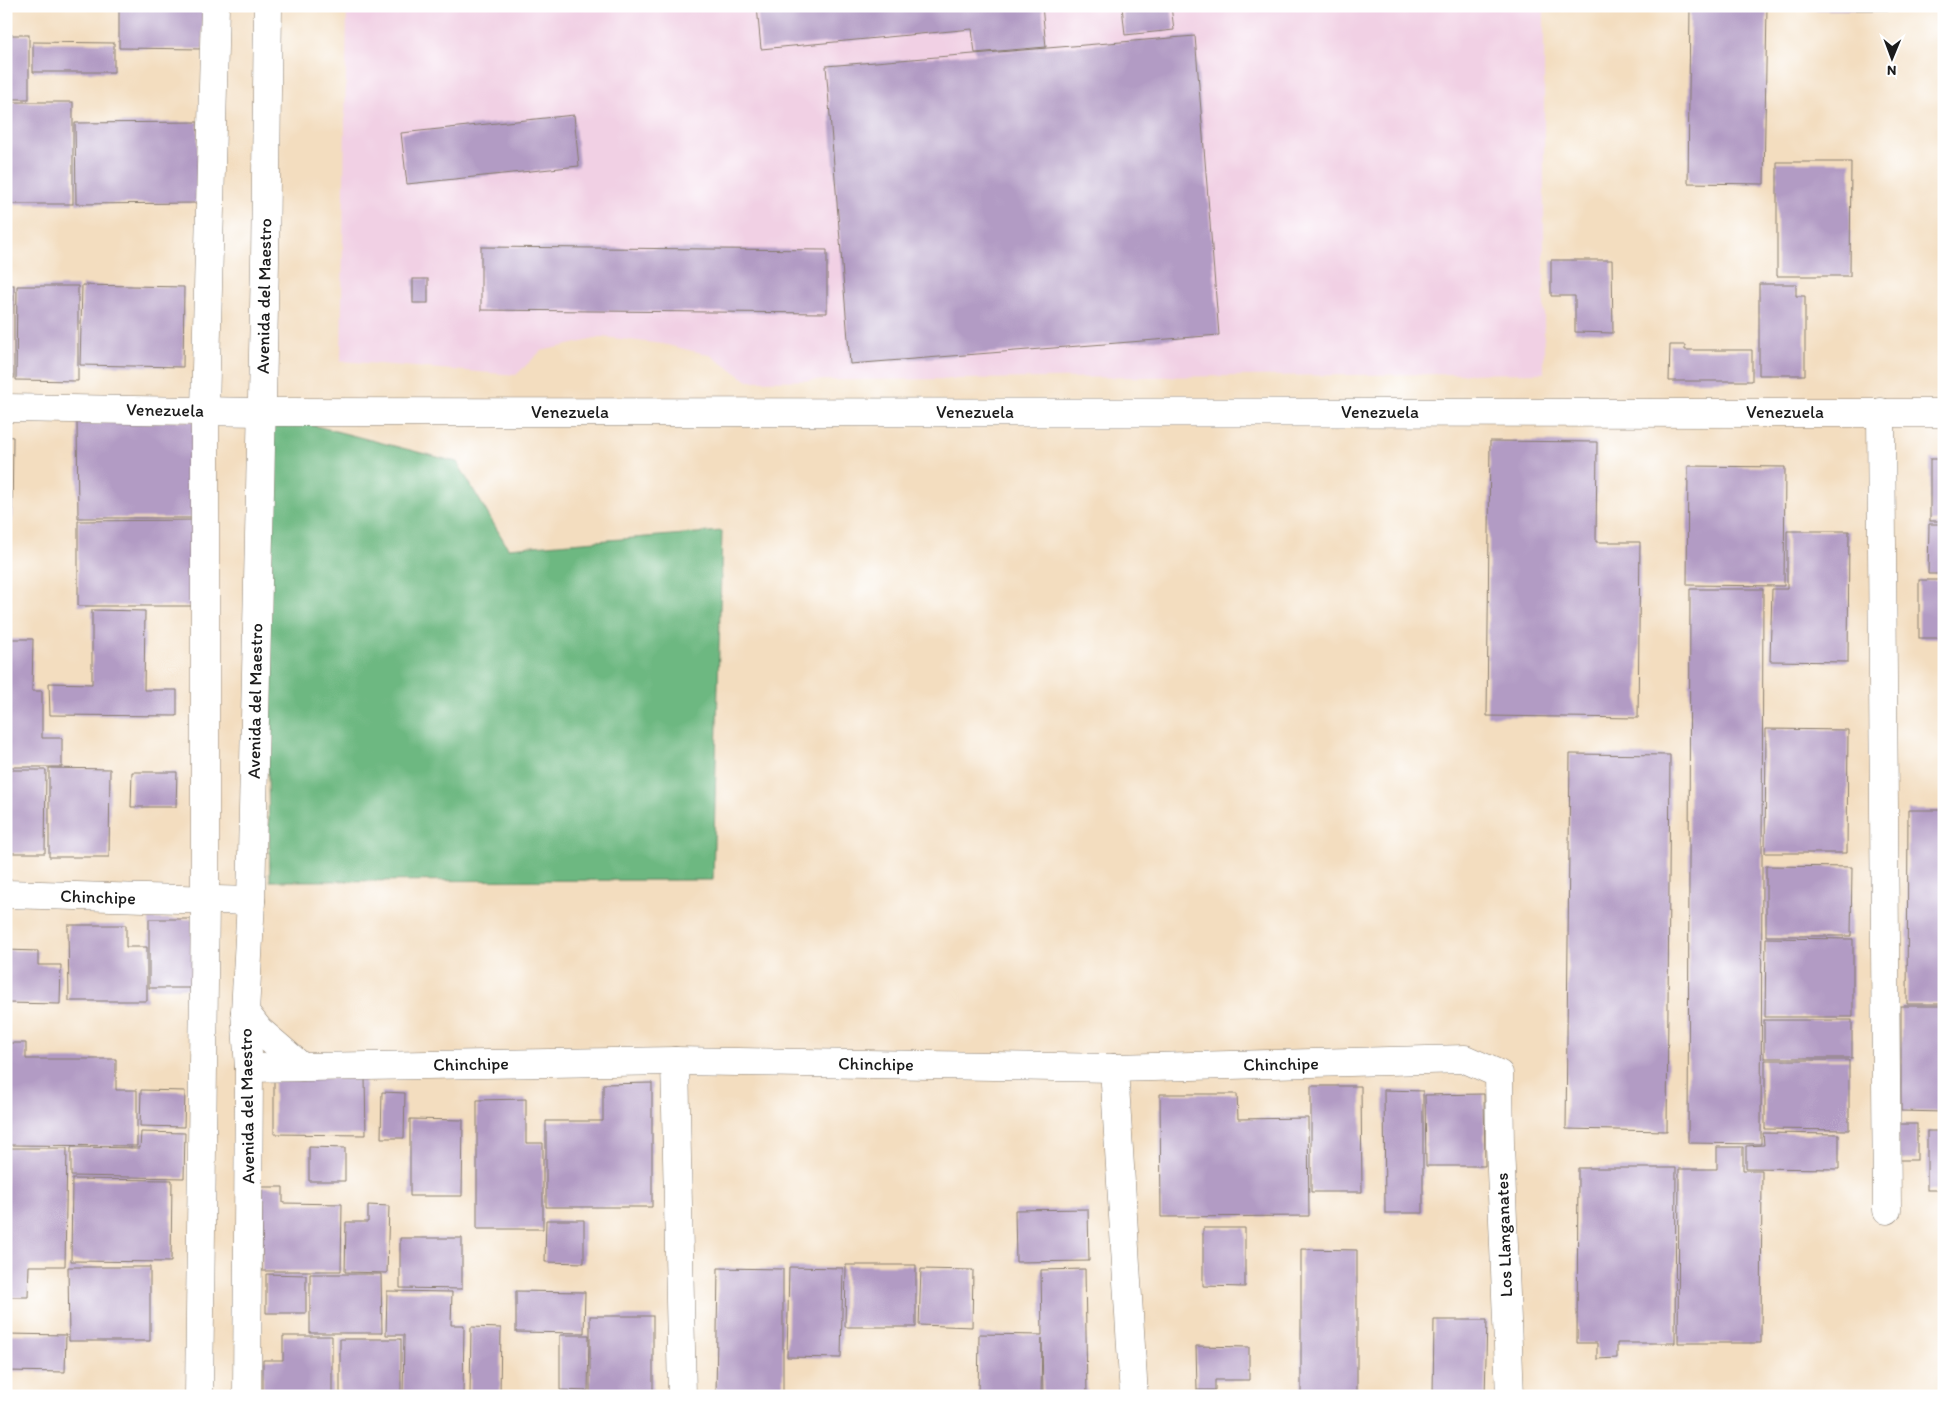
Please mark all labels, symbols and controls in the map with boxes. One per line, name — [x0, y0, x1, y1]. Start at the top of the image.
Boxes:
north arrow — [1868, 32, 1918, 82]
text: N — [1887, 62, 1897, 79]
street label: Avenida del Maestro — [252, 218, 276, 374]
street label: Venezuela — [126, 398, 204, 422]
street label: Venezuela — [531, 401, 609, 423]
street label: Venezuela — [936, 401, 1014, 423]
street label: Venezuela — [1341, 401, 1419, 423]
street label: Venezuela — [1746, 401, 1824, 423]
street label: Avenida del Maestro — [243, 623, 267, 779]
street label: Chinchipe — [60, 885, 136, 909]
street label: Avenida del Maestro — [235, 1028, 259, 1184]
street label: Chinchipe — [433, 1052, 509, 1076]
street label: Chinchipe — [838, 1052, 914, 1076]
street label: Chinchipe — [1243, 1052, 1319, 1076]
street label: Los Llanganates — [1491, 1172, 1517, 1298]

